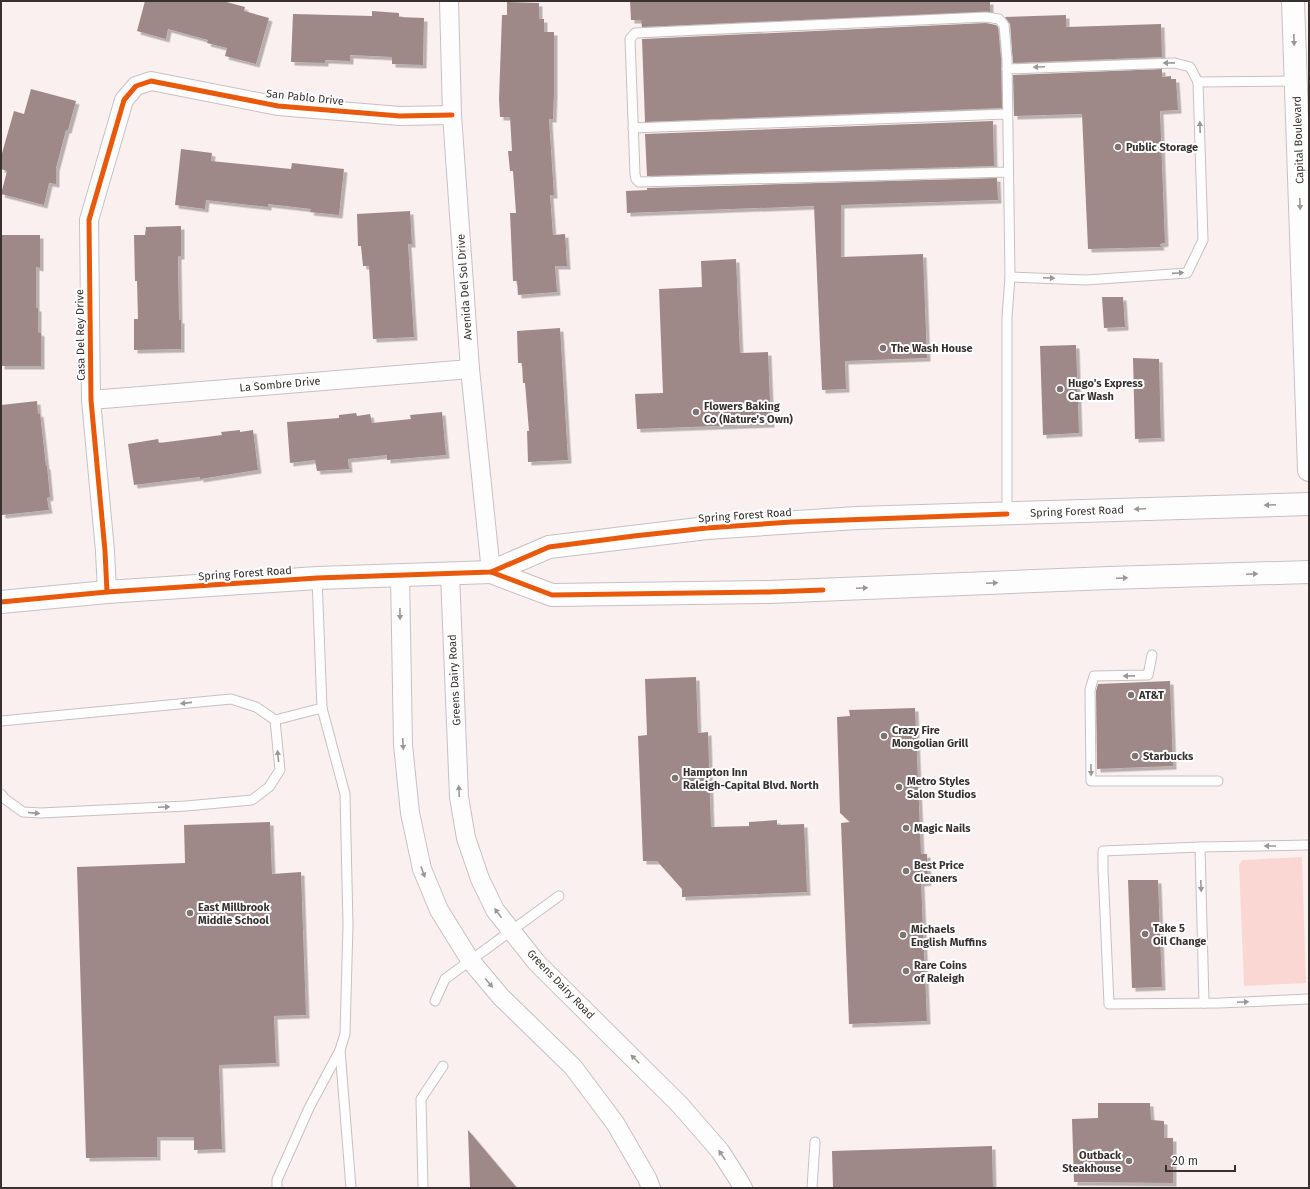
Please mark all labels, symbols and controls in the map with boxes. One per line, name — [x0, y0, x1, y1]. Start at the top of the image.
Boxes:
one-way arrow — [1291, 34, 1297, 47]
one-way arrow — [1162, 60, 1175, 66]
one-way arrow — [1033, 64, 1045, 71]
street label: San Pablo Drive — [266, 87, 344, 108]
street label: Capital Boulevard — [1290, 96, 1307, 184]
one-way arrow — [1196, 121, 1203, 133]
place label: Public Storage — [1126, 141, 1198, 154]
marker: Public Storage — [1113, 142, 1123, 152]
one-way arrow — [1296, 198, 1303, 210]
street label: Avenida Del Sol Drive — [454, 234, 475, 340]
one-way arrow — [1172, 270, 1184, 277]
one-way arrow — [1043, 275, 1056, 281]
street label: Casa Del Rey Drive — [73, 289, 88, 381]
place label: The Wash House — [891, 342, 973, 355]
marker: The Wash House — [878, 343, 888, 353]
street label: La Sombre Drive — [239, 374, 321, 395]
place label: Hugo's Express Car Wash — [1068, 377, 1144, 403]
marker: Hugo's Express Car Wash — [1055, 384, 1065, 394]
place label: Flowers Baking Co (Nature’s Own) — [704, 400, 793, 426]
marker: Flowers Baking Co (Nature’s Own) — [691, 407, 701, 417]
one-way arrow — [1264, 502, 1276, 509]
street label: Spring Forest Road — [1030, 503, 1124, 520]
street label: Spring Forest Road — [698, 506, 792, 525]
one-way arrow — [1133, 506, 1146, 512]
street label: Spring Forest Road — [198, 564, 292, 583]
one-way arrow — [1246, 570, 1258, 577]
one-way arrow — [1116, 574, 1128, 581]
one-way arrow — [986, 580, 999, 586]
one-way arrow — [856, 585, 869, 591]
one-way arrow — [397, 608, 403, 621]
street label: Greens Dairy Road — [446, 634, 463, 726]
one-way arrow — [1123, 672, 1135, 679]
place label: AT&T — [1138, 689, 1164, 702]
marker: AT&T — [1126, 690, 1136, 700]
one-way arrow — [180, 700, 193, 707]
place label: Crazy Fire Mongolian Grill — [892, 724, 969, 750]
marker: Crazy Fire Mongolian Grill — [879, 731, 889, 741]
one-way arrow — [400, 738, 407, 750]
one-way arrow — [275, 750, 282, 762]
place label: Starbucks — [1143, 750, 1194, 763]
marker: Starbucks — [1130, 751, 1140, 761]
one-way arrow — [1088, 764, 1094, 777]
place label: Hampton Inn Raleigh-Capital Blvd. North — [683, 766, 819, 792]
marker: Hampton Inn Raleigh-Capital Blvd. North — [670, 773, 680, 783]
place label: Metro Styles Salon Studios — [907, 775, 977, 801]
marker: Metro Styles Salon Studios — [894, 782, 904, 792]
one-way arrow — [456, 784, 462, 797]
one-way arrow — [158, 803, 170, 810]
one-way arrow — [28, 809, 40, 816]
place label: Magic Nails — [914, 822, 971, 835]
marker: Magic Nails — [901, 823, 911, 833]
one-way arrow — [1263, 843, 1276, 849]
place label: Best Price Cleaners — [914, 859, 964, 885]
marker: Best Price Cleaners — [901, 866, 911, 876]
one-way arrow — [421, 867, 427, 879]
one-way arrow — [1198, 880, 1204, 893]
place label: East Millbrook Middle School — [198, 901, 271, 927]
marker: East Millbrook Middle School — [185, 908, 195, 918]
one-way arrow — [494, 908, 502, 919]
place label: Take 5 Oil Change — [1153, 922, 1206, 948]
place label: Michaels English Muffins — [911, 923, 988, 949]
marker: Take 5 Oil Change — [1140, 929, 1150, 939]
marker: Michaels English Muffins — [898, 930, 908, 940]
street label: Greens Dairy Road — [524, 947, 597, 1022]
place label: Rare Coins of Raleigh — [914, 959, 967, 985]
marker: Rare Coins of Raleigh — [901, 966, 911, 976]
one-way arrow — [485, 978, 494, 989]
one-way arrow — [1237, 999, 1250, 1005]
one-way arrow — [630, 1054, 640, 1064]
scale bar — [1166, 1147, 1235, 1173]
place label: Outback Steakhouse — [1062, 1149, 1122, 1175]
one-way arrow — [718, 1150, 726, 1160]
text: 20 m — [1172, 1154, 1198, 1168]
marker: Outback Steakhouse — [1124, 1156, 1134, 1166]

